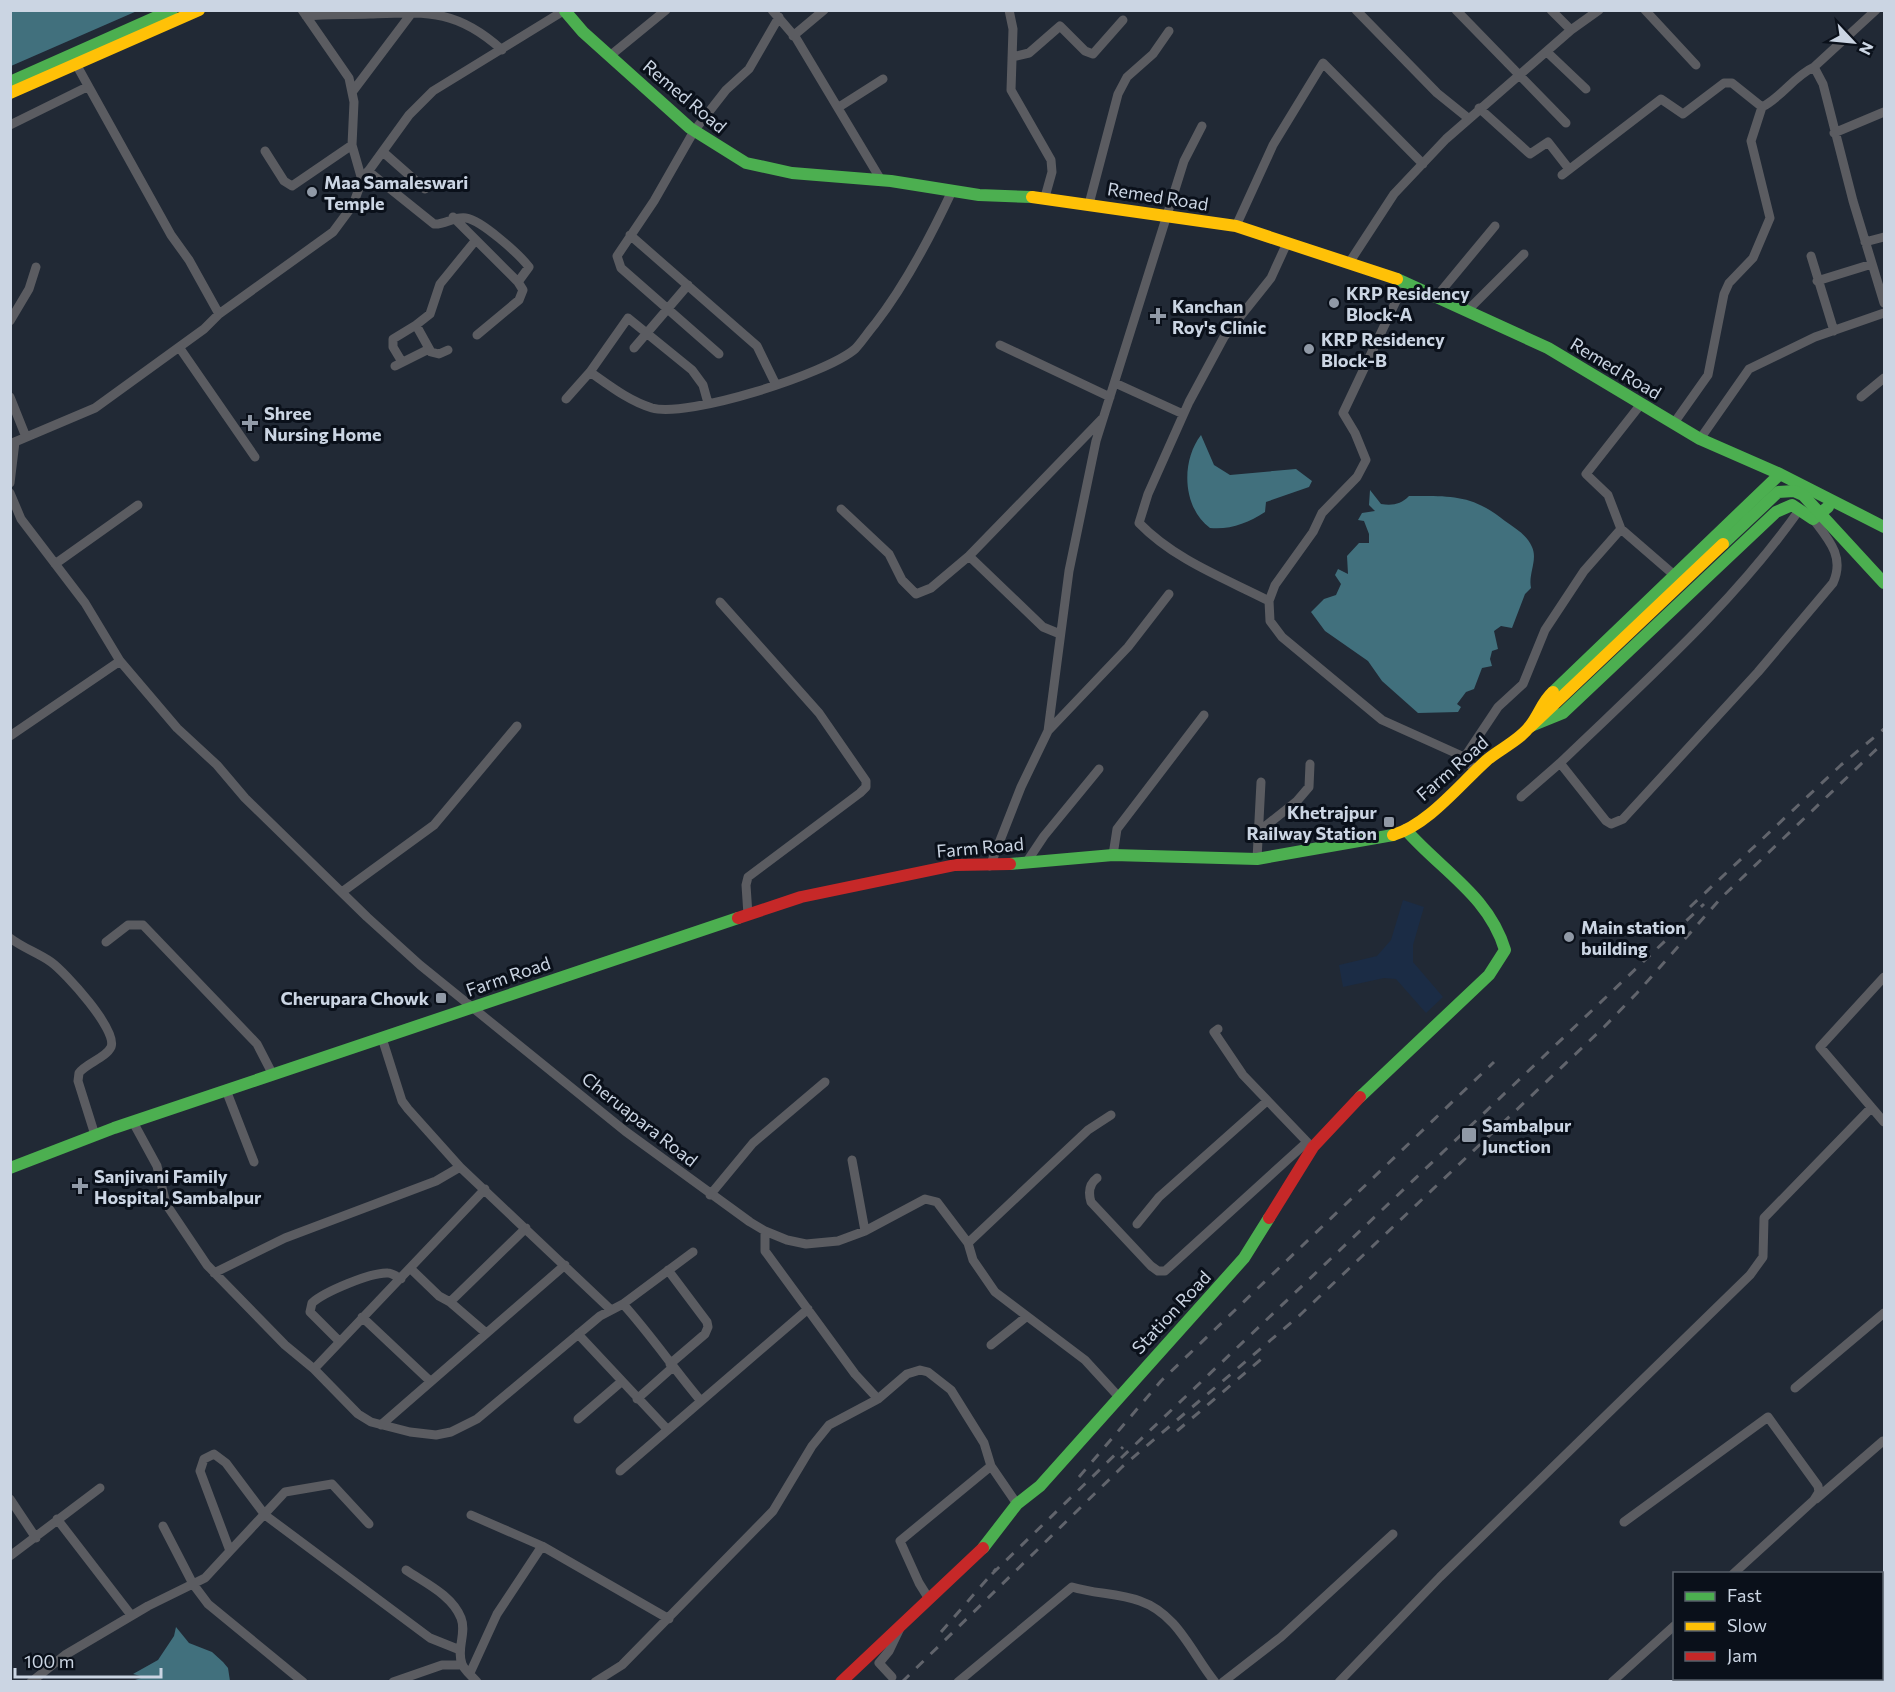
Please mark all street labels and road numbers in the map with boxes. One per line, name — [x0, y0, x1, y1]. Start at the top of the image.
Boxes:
street label: Remed Road — [639, 55, 731, 137]
street label: Remed Road — [1106, 177, 1210, 215]
street label: Remed Road — [1567, 332, 1665, 404]
street label: Farm Road — [1412, 731, 1492, 805]
street label: Farm Road — [935, 832, 1025, 862]
street label: Farm Road — [463, 951, 553, 1001]
street label: Cheruapara Road — [578, 1067, 702, 1171]
street label: Station Road — [1127, 1266, 1215, 1358]

